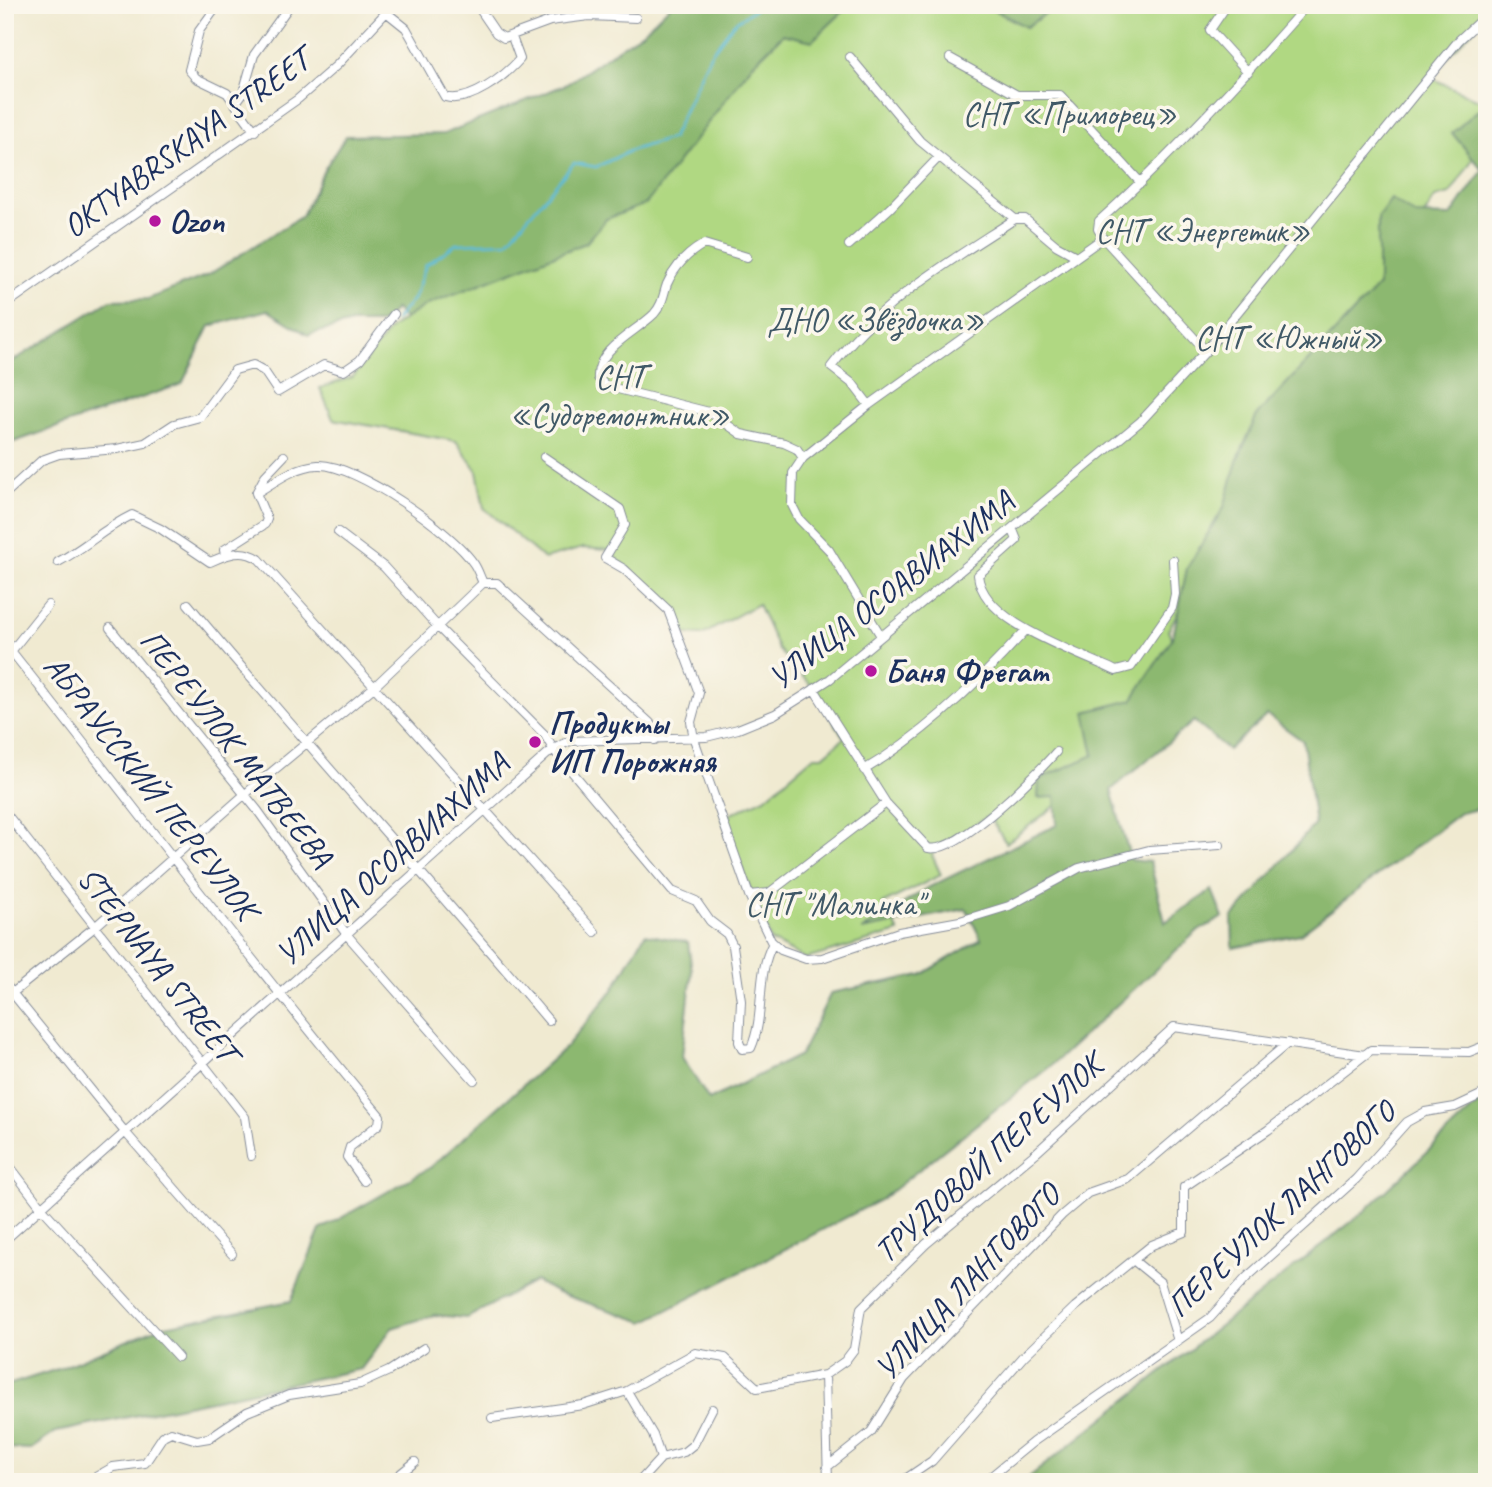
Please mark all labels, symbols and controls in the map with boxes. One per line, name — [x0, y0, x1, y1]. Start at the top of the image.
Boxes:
street label: OKTYABRSKAYA STREET — [54, 35, 324, 247]
park label: СНТ «Приморец» — [963, 93, 1177, 135]
place label: Ozon — [169, 200, 225, 242]
park label: СНТ «Энергетик» — [1096, 210, 1311, 252]
marker: Ozon — [147, 213, 163, 229]
park label: ДНО «Звёздочка» — [767, 299, 985, 341]
park label: СНТ «Южный» — [1195, 317, 1383, 359]
park label: СНТ «Судоремонтник» — [510, 356, 730, 436]
street label: УЛИЦА ОСОАВИАХИМА — [760, 480, 1023, 699]
street label: ПЕРЕУЛОК МАТВЕЕВА — [131, 621, 344, 877]
street label: АБРАУССКИЙ ПЕРЕУЛОК — [35, 646, 271, 933]
place label: Баня Фрегат — [885, 650, 1050, 692]
marker: Баня Фрегат — [863, 663, 879, 679]
place label: Продукты ИП Порожняя — [549, 702, 717, 782]
marker: Продукты ИП Порожняя — [527, 734, 543, 750]
street label: УЛИЦА ОСОАВИАХИМА — [266, 742, 519, 975]
street label: STEPNAYA STREET — [69, 858, 252, 1076]
park label: СНТ "Малинка" — [745, 883, 929, 925]
street label: ТРУДОВОЙ ПЕРЕУЛОК — [865, 1040, 1116, 1272]
street label: ПЕРЕУЛОК ЛАНГОВОГО — [1158, 1090, 1407, 1326]
street label: УЛИЦА ЛАНГОВОГО — [865, 1172, 1071, 1389]

